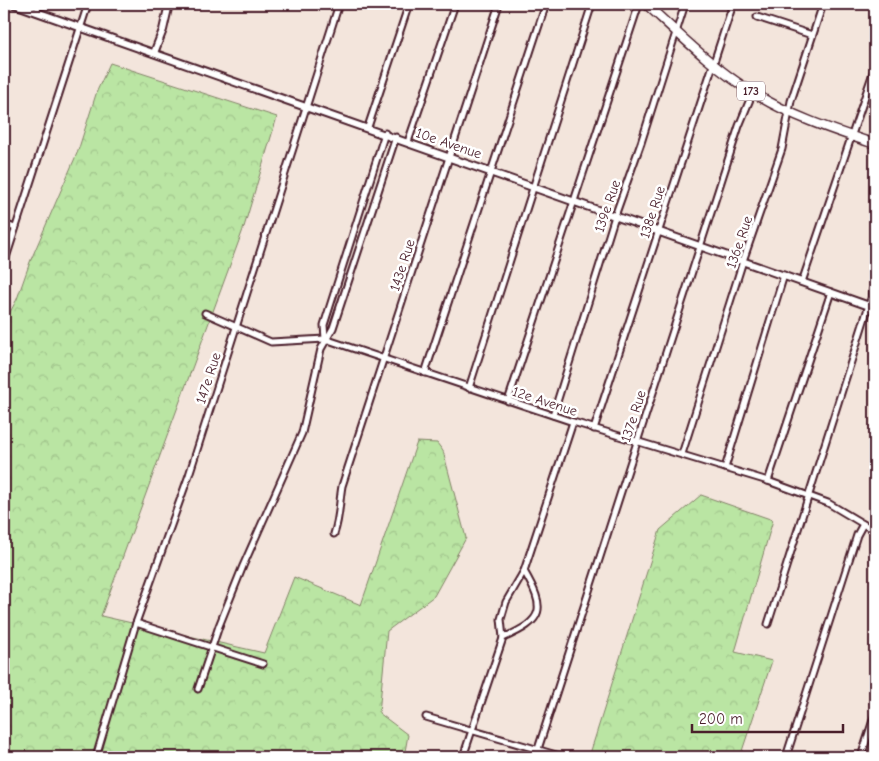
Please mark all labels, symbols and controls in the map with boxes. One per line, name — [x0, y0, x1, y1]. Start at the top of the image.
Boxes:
road number: 173 — [737, 82, 765, 100]
street label: 10e Avenue — [414, 124, 484, 163]
street label: 139e Rue — [591, 178, 624, 235]
street label: 138e Rue — [636, 184, 669, 240]
street label: 136e Rue — [723, 214, 756, 271]
street label: 143e Rue — [386, 237, 419, 293]
street label: 147e Rue — [192, 350, 225, 406]
street label: 12e Avenue — [510, 383, 579, 420]
street label: 137e Rue — [617, 388, 650, 444]
scale bar — [692, 701, 843, 733]
text: 200 m — [699, 710, 743, 728]

